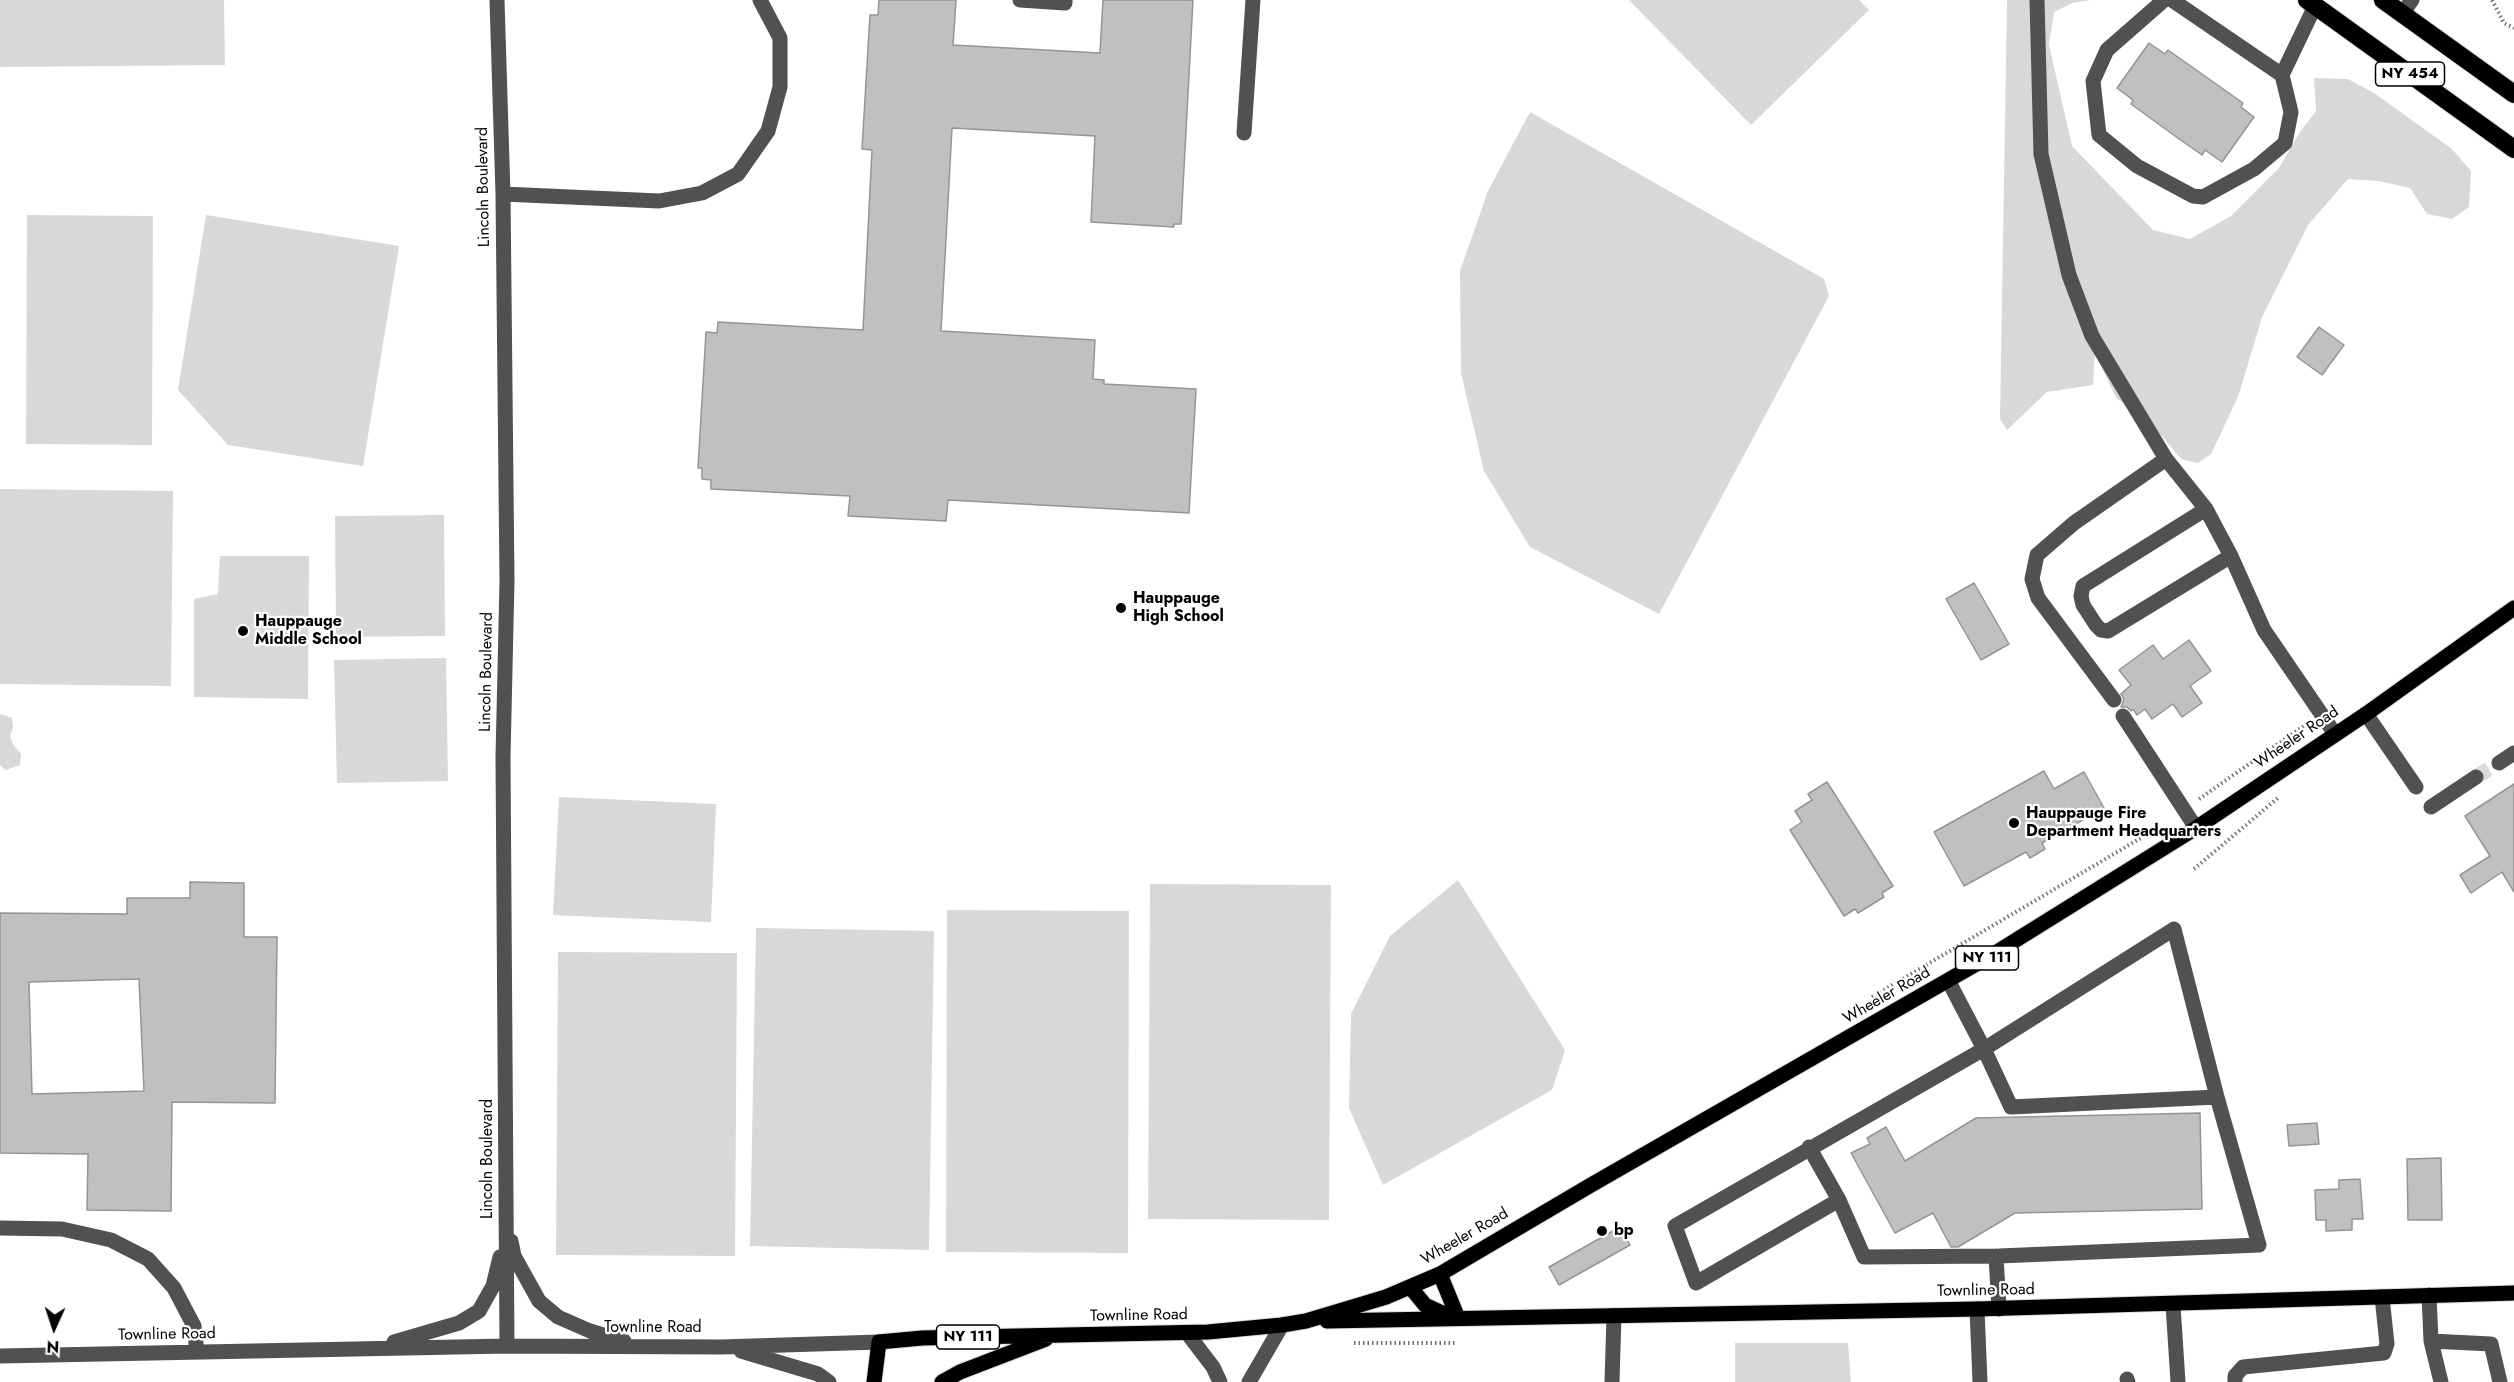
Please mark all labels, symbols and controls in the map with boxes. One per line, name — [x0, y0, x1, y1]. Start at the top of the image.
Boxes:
road number: NY 454 — [2376, 62, 2444, 86]
street label: Lincoln Boulevard — [473, 127, 495, 247]
place label: Hauppauge High School — [1133, 589, 1224, 627]
marker: Hauppauge High School — [1114, 601, 1128, 615]
place label: Hauppauge Middle School — [255, 612, 362, 650]
street label: Lincoln Boulevard — [476, 612, 498, 732]
marker: Hauppauge Middle School — [236, 624, 250, 638]
street label: Wheeler Road — [2251, 703, 2343, 773]
place label: Hauppauge Fire Department Headquarters — [2026, 804, 2221, 842]
marker: Hauppauge Fire Department Headquarters — [2007, 816, 2021, 830]
road number: NY 111 — [1956, 946, 2018, 970]
street label: Wheeler Road — [1840, 963, 1934, 1029]
street label: Lincoln Boulevard — [478, 1099, 498, 1219]
street label: Wheeler Road — [1418, 1204, 1512, 1270]
place label: bp — [1614, 1221, 1634, 1241]
marker: bp — [1595, 1224, 1609, 1238]
street label: Townline Road — [1937, 1281, 2035, 1301]
north arrow — [24, 1298, 84, 1358]
street label: Townline Road — [1090, 1306, 1188, 1326]
street label: Townline Road — [604, 1318, 702, 1338]
street label: Townline Road — [118, 1325, 216, 1345]
road number: NY 111 — [936, 1325, 1000, 1349]
text: N — [46, 1335, 60, 1358]

